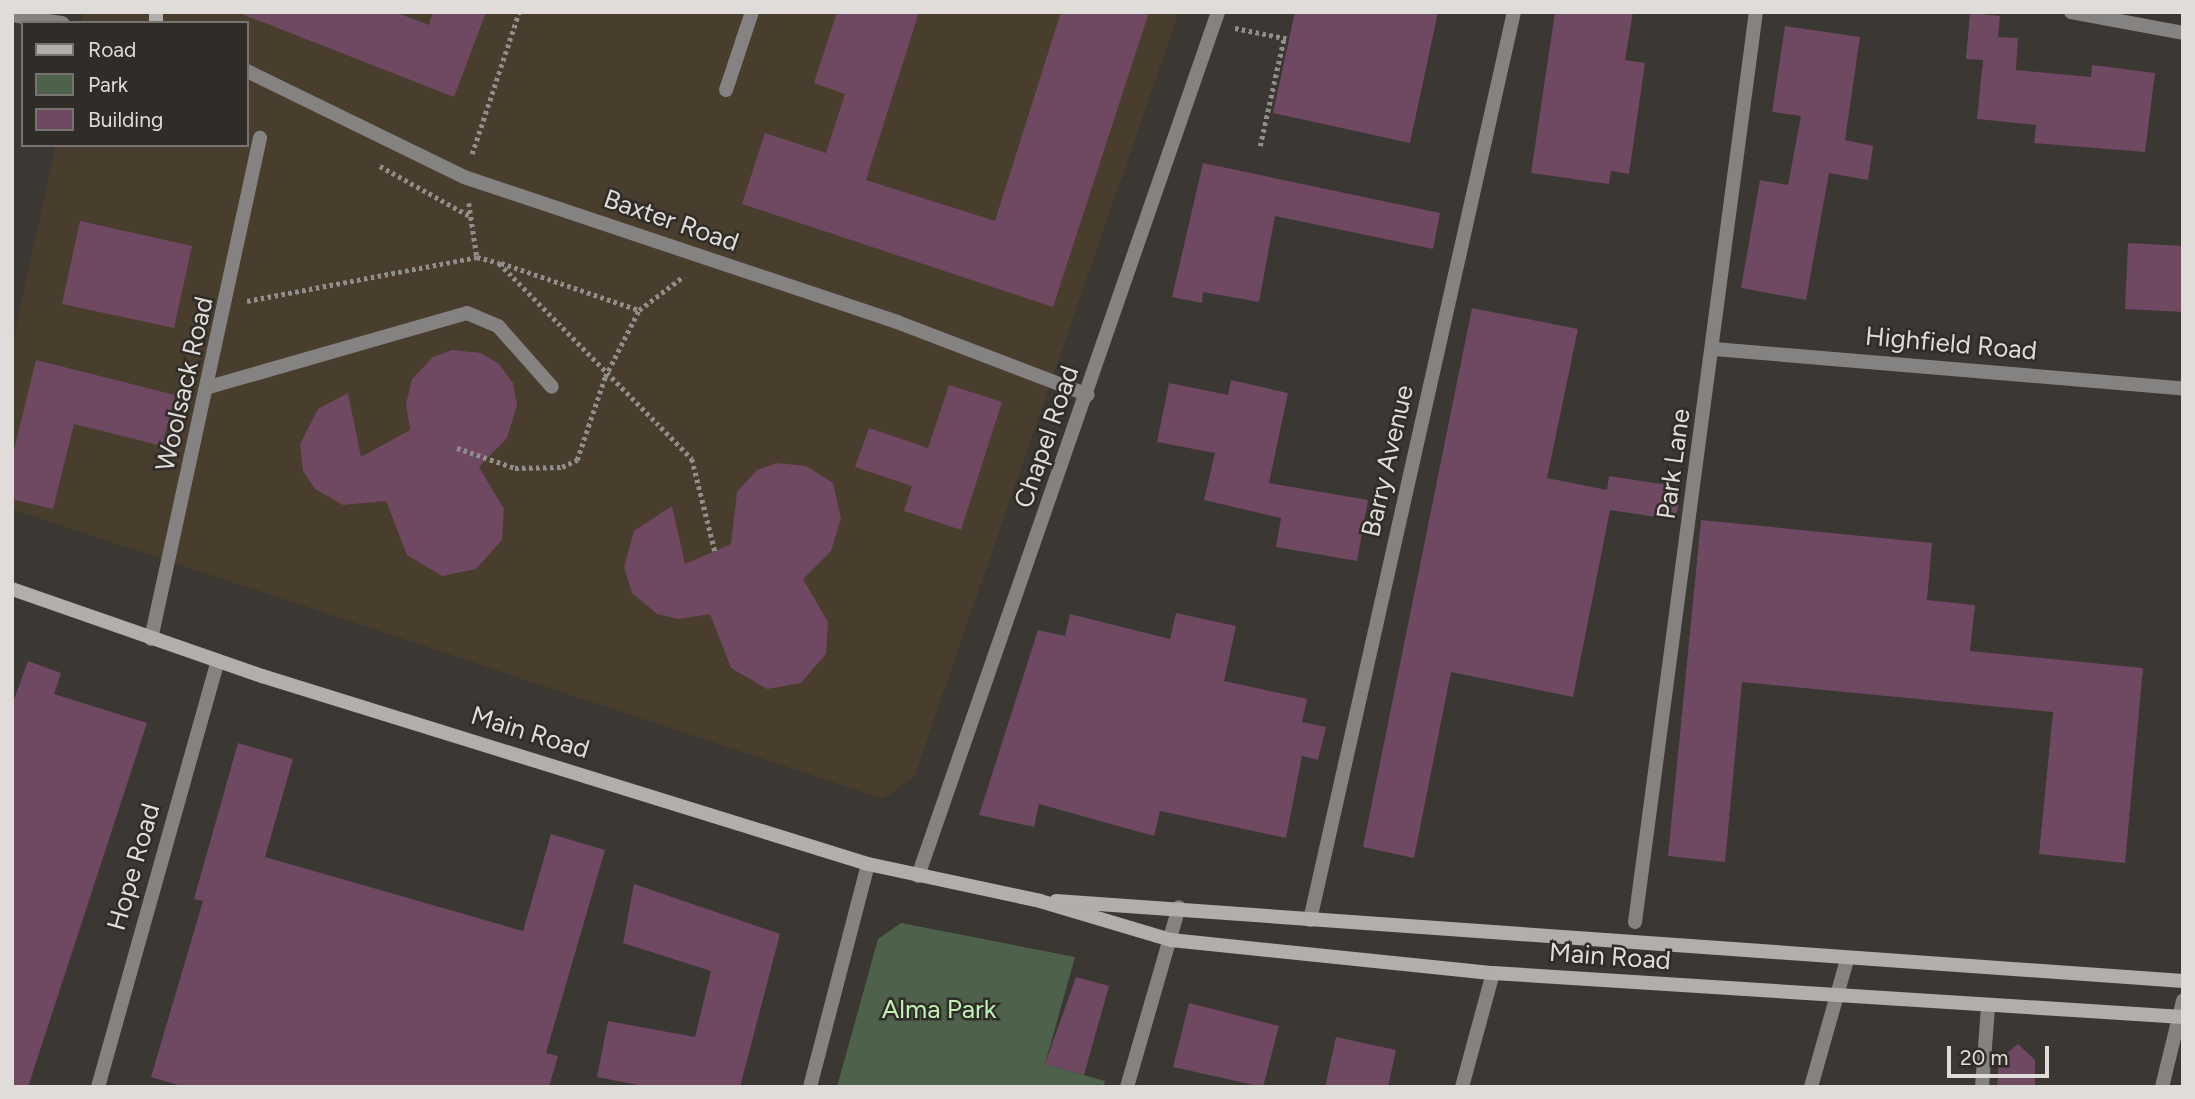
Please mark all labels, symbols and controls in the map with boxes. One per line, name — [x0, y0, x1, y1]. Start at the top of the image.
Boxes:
legend — [21, 21, 248, 147]
text: Road — [88, 37, 136, 62]
text: Park — [88, 72, 128, 97]
text: Building — [88, 107, 163, 132]
street label: Baxter Road — [599, 183, 743, 259]
street label: Woolsack Road — [150, 294, 220, 474]
street label: Highfield Road — [1864, 321, 2038, 367]
street label: Chapel Road — [1008, 362, 1086, 512]
street label: Barry Avenue — [1355, 382, 1421, 540]
street label: Park Lane — [1651, 407, 1697, 521]
street label: Main Road — [467, 700, 593, 766]
street label: Hope Road — [101, 800, 167, 934]
street label: Main Road — [1548, 937, 1672, 977]
park label: Alma Park — [882, 994, 996, 1026]
scale bar — [1950, 1032, 2052, 1076]
text: 20 m — [1960, 1045, 2008, 1070]

